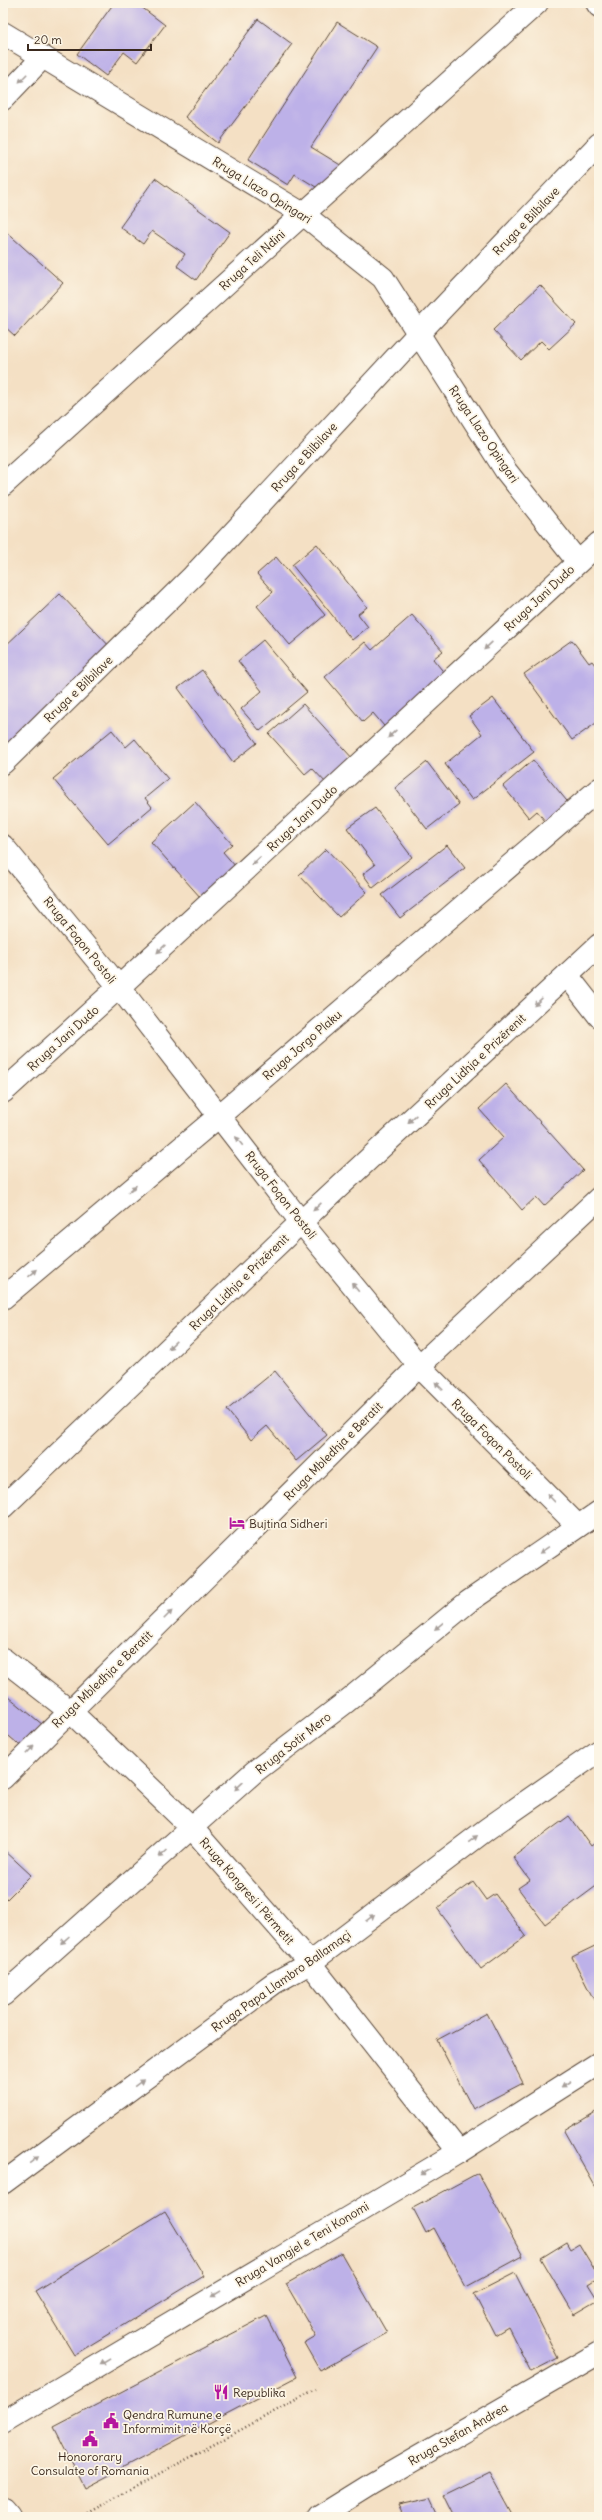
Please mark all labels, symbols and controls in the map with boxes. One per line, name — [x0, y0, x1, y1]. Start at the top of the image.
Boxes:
scale bar — [28, 26, 151, 52]
text: 20 m — [34, 32, 62, 47]
one-way arrow — [18, 73, 28, 83]
street label: Rruga Llazo Opingari — [210, 153, 314, 227]
street label: Rruga e Bilbilave — [489, 184, 563, 258]
street label: Rruga Teli Ndini — [216, 226, 288, 294]
street label: Rruga Llazo Opingari — [446, 383, 522, 485]
street label: Rruga e Bilbilave — [268, 419, 340, 495]
street label: Rruga Jani Dudo — [501, 561, 577, 634]
one-way arrow — [483, 641, 492, 650]
street label: Rruga e Bilbilave — [41, 652, 115, 726]
one-way arrow — [387, 730, 397, 739]
street label: Rruga Jani Dudo — [264, 781, 340, 854]
one-way arrow — [251, 856, 261, 866]
street label: Rruga Foqon Postoli — [40, 894, 120, 986]
one-way arrow — [156, 944, 165, 953]
one-way arrow — [533, 997, 543, 1006]
street label: Rruga Jani Dudo — [24, 1002, 102, 1074]
street label: Rruga Jorgo Plaku — [259, 1007, 345, 1083]
street label: Rruga Lidhja e Prizërenit — [422, 1010, 528, 1112]
one-way arrow — [407, 1114, 417, 1124]
one-way arrow — [235, 1136, 244, 1147]
street label: Rruga Foqon Postoli — [242, 1148, 320, 1242]
one-way arrow — [127, 1185, 137, 1194]
one-way arrow — [312, 1203, 322, 1212]
street label: Rruga Lidhja e Prizërenit — [186, 1231, 292, 1333]
one-way arrow — [27, 1269, 38, 1278]
one-way arrow — [350, 1282, 359, 1293]
one-way arrow — [167, 1341, 177, 1350]
one-way arrow — [434, 1381, 444, 1391]
street label: Rruga Foqon Postoli — [449, 1396, 535, 1482]
street label: Rruga Mbledhja e Beratit — [280, 1398, 386, 1504]
one-way arrow — [546, 1493, 556, 1503]
hotel icon: Bujtina Sidheri — [228, 1514, 246, 1532]
place label: Bujtina Sidheri — [249, 1516, 327, 1531]
one-way arrow — [538, 1546, 549, 1554]
one-way arrow — [163, 1610, 173, 1620]
one-way arrow — [433, 1622, 444, 1630]
street label: Rruga Mbledhja e Beratit — [49, 1627, 155, 1731]
street label: Rruga Sotir Mero — [252, 1709, 334, 1777]
one-way arrow — [25, 1745, 35, 1755]
one-way arrow — [234, 1781, 244, 1791]
street label: Rruga Kongresi i Përmetit — [196, 1834, 298, 1948]
one-way arrow — [468, 1835, 479, 1844]
one-way arrow — [157, 1849, 168, 1858]
one-way arrow — [364, 1914, 375, 1922]
street label: Rruga Papa Llambro Ballamaçi — [208, 1927, 354, 2035]
one-way arrow — [60, 1935, 70, 1944]
one-way arrow — [133, 2079, 144, 2087]
one-way arrow — [561, 2081, 572, 2088]
one-way arrow — [29, 2156, 40, 2164]
one-way arrow — [419, 2168, 431, 2175]
street label: Rruga Vangjel e Teni Konomi — [233, 2198, 371, 2290]
one-way arrow — [210, 2291, 222, 2298]
one-way arrow — [100, 2357, 110, 2365]
restaurant icon: Republika — [212, 2383, 230, 2401]
place label: Republika — [233, 2385, 286, 2400]
street label: Rruga Stefan Andrea — [405, 2399, 511, 2469]
place label: Qendra Rumune e Informimit në Korçë — [123, 2407, 231, 2436]
public building icon: Qendra Rumune e Informimit në Korçë — [102, 2412, 120, 2430]
public building icon: Honororary Consulate of Romania — [81, 2430, 99, 2448]
place label: Honororary Consulate of Romania — [31, 2449, 149, 2478]

